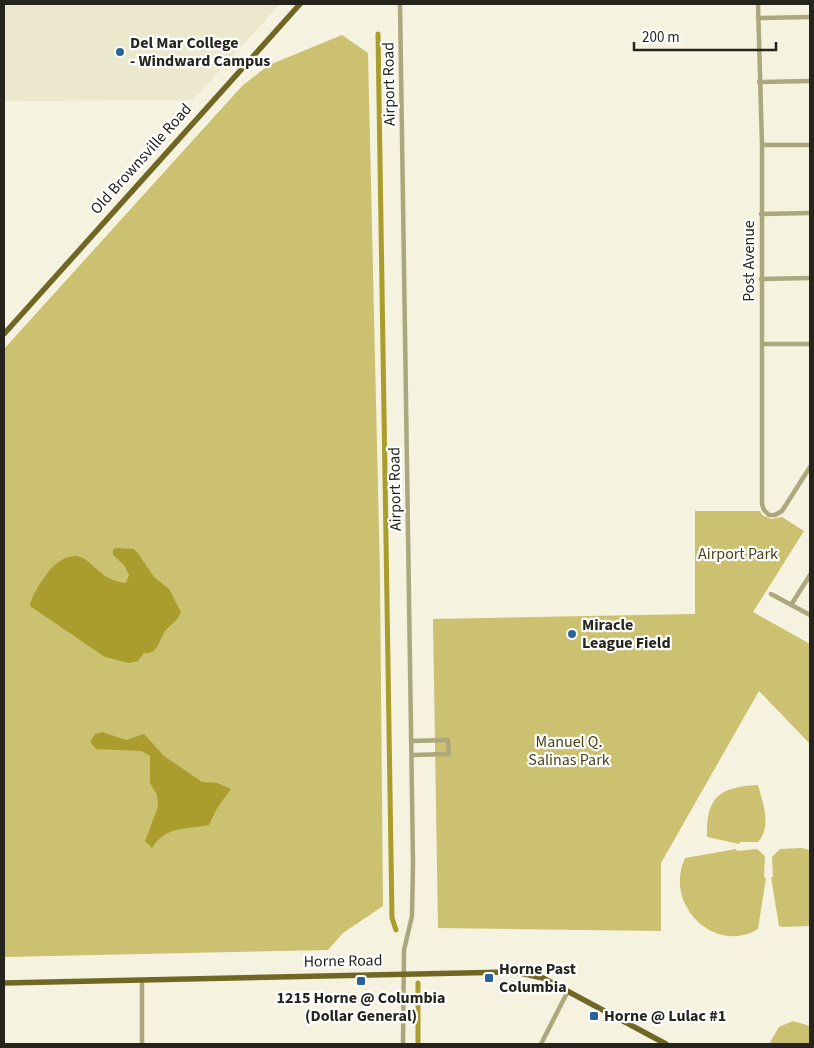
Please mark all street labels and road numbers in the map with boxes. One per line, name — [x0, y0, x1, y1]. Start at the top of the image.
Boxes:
street label: Airport Road — [377, 42, 401, 126]
street label: Old Brownsville Road — [85, 99, 197, 219]
street label: Post Avenue — [738, 220, 760, 302]
street label: Airport Road — [383, 447, 407, 531]
street label: Horne Road — [303, 949, 383, 973]

